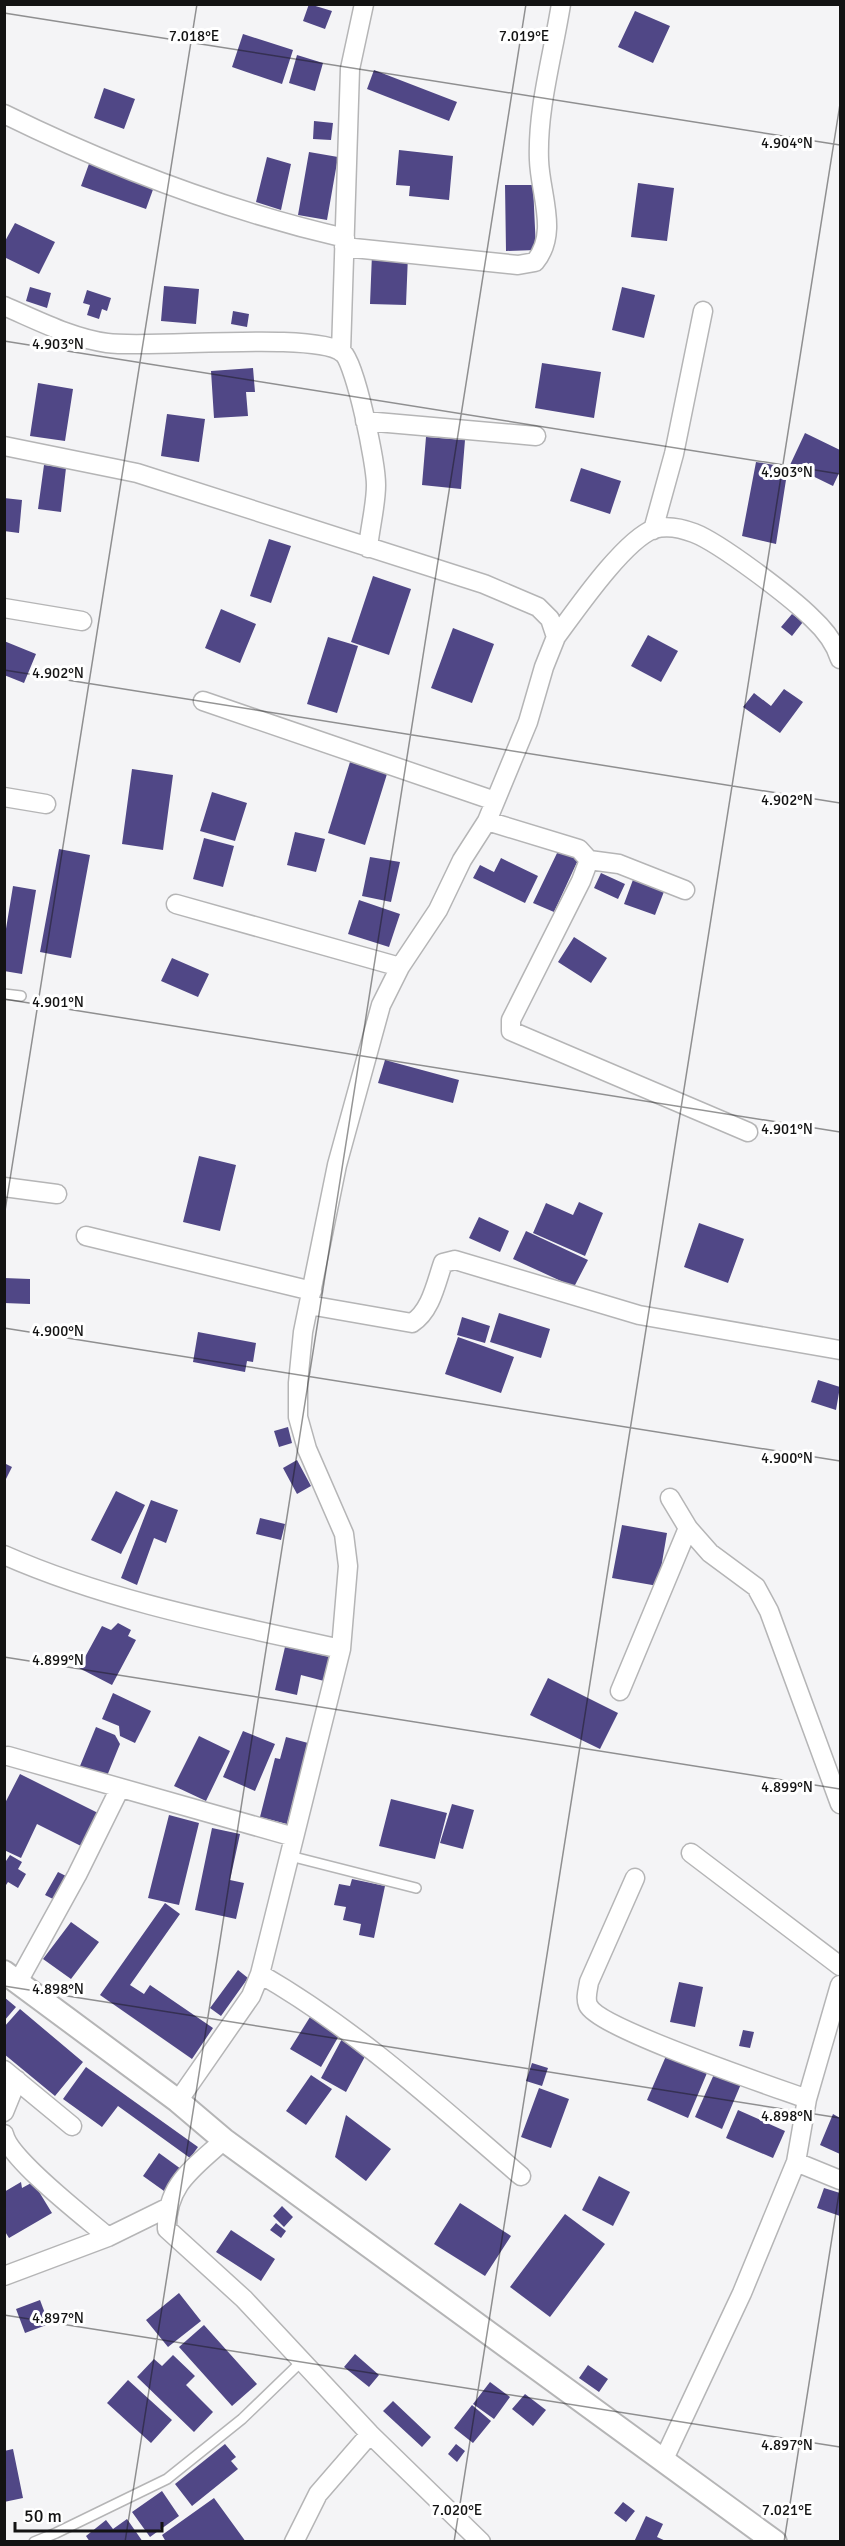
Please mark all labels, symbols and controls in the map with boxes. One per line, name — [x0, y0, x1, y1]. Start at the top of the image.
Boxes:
text: 7.018°E — [169, 27, 219, 45]
text: 7.019°E — [499, 27, 549, 45]
text: 4.904°N — [761, 134, 813, 152]
text: 4.903°N — [32, 335, 84, 353]
text: 4.903°N — [761, 463, 813, 481]
text: 4.902°N — [32, 664, 84, 682]
text: 4.902°N — [761, 791, 813, 809]
text: 4.901°N — [32, 993, 84, 1011]
text: 4.901°N — [761, 1120, 813, 1138]
text: 4.900°N — [32, 1322, 84, 1340]
text: 4.900°N — [761, 1449, 813, 1467]
text: 4.899°N — [32, 1651, 84, 1669]
text: 4.899°N — [761, 1778, 813, 1796]
text: 4.898°N — [32, 1980, 84, 1998]
text: 4.898°N — [761, 2107, 813, 2125]
text: 4.897°N — [32, 2309, 84, 2327]
text: 4.897°N — [761, 2436, 813, 2454]
scale bar — [15, 2495, 162, 2533]
text: 7.020°E — [432, 2501, 482, 2519]
text: 7.021°E — [762, 2501, 812, 2519]
text: 50 m — [24, 2505, 62, 2527]

